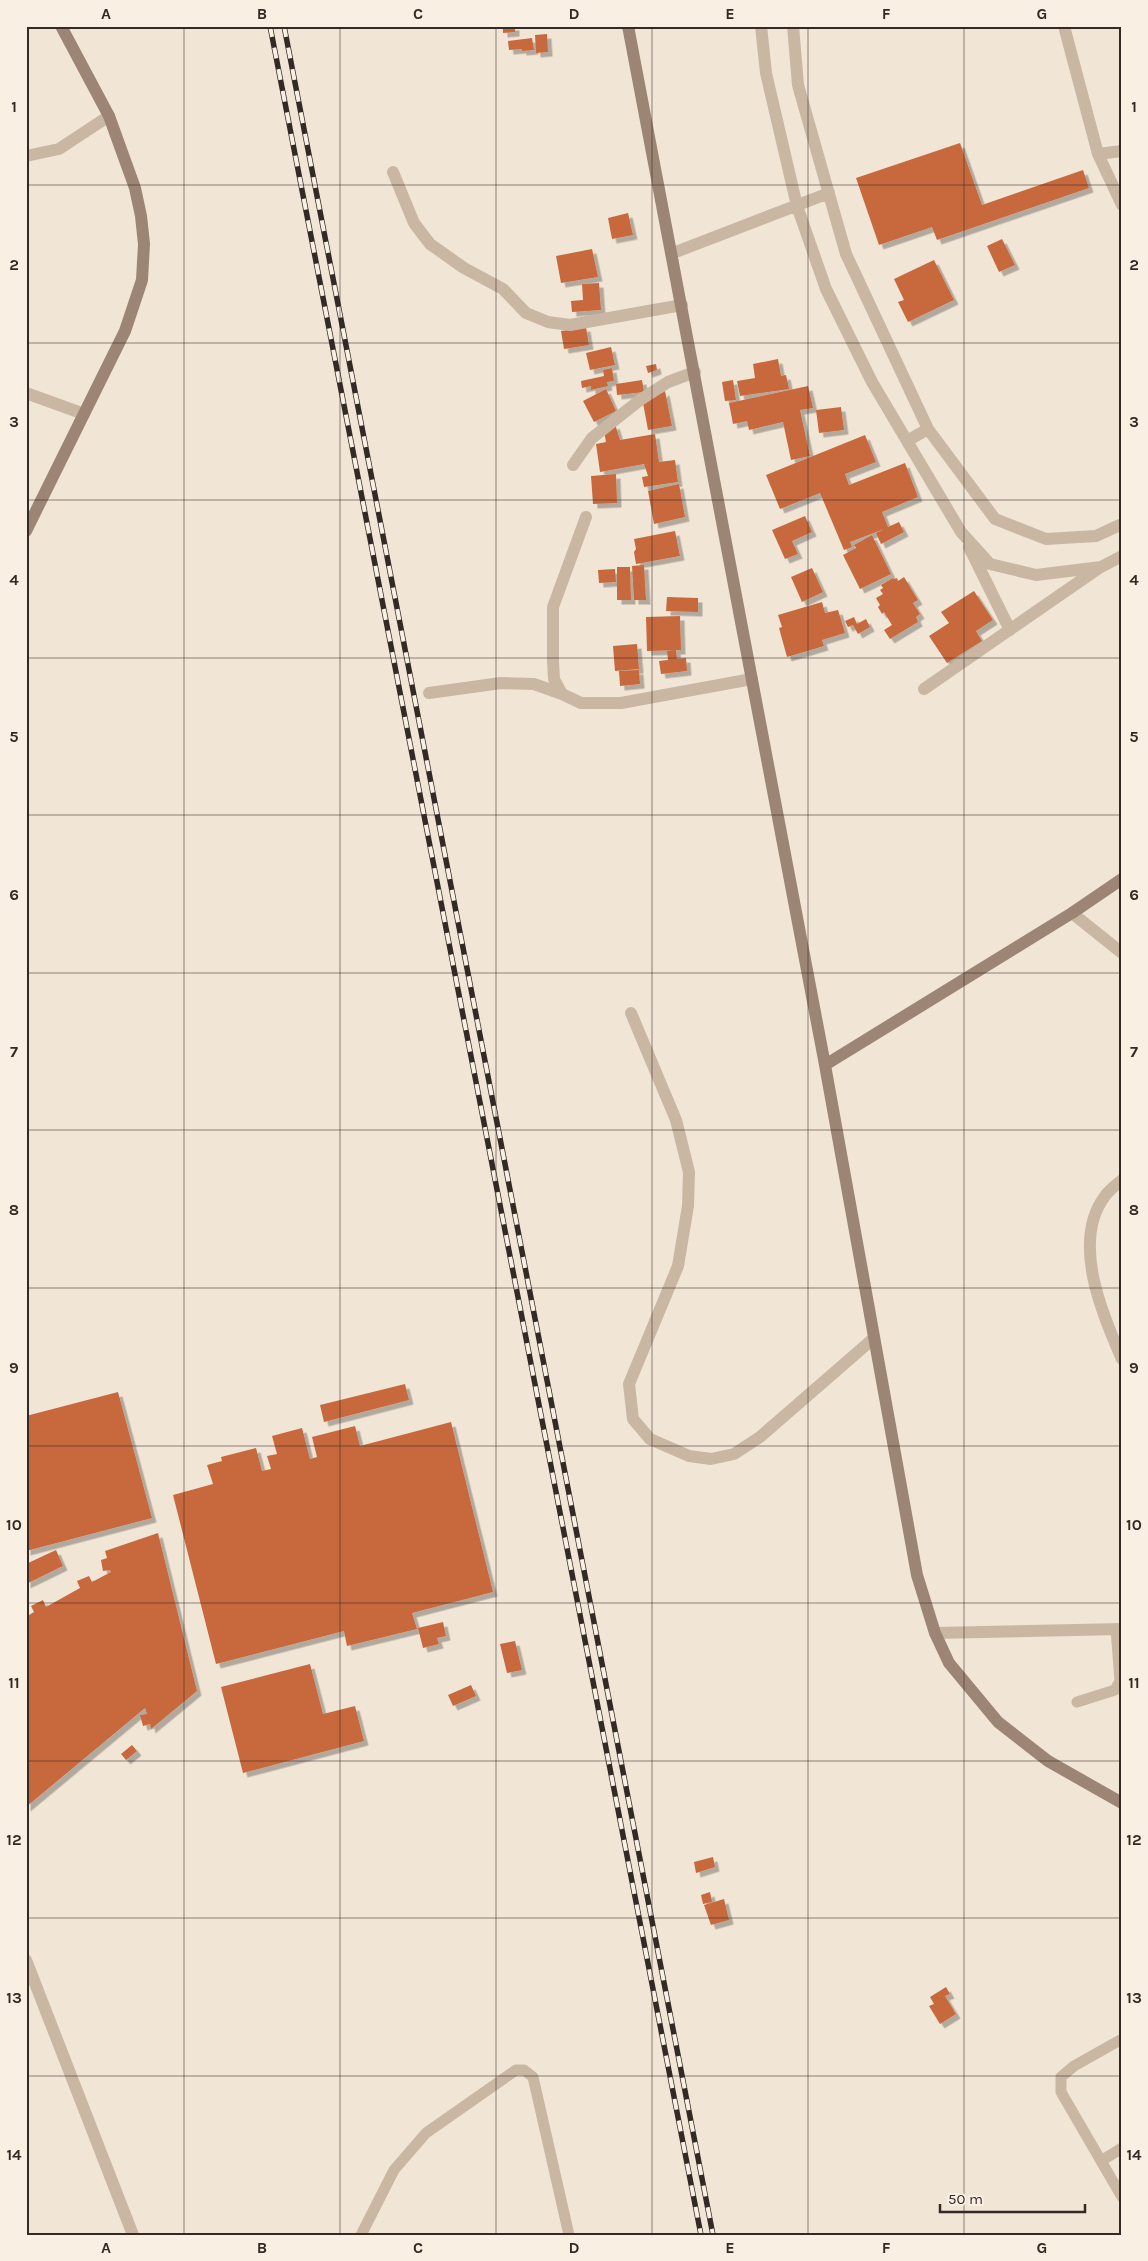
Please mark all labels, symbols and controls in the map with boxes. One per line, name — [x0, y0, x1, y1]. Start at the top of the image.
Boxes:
text: A — [101, 4, 111, 23]
text: B — [257, 4, 267, 23]
text: C — [413, 4, 423, 23]
text: D — [569, 4, 580, 23]
text: E — [725, 4, 735, 23]
text: F — [882, 4, 891, 23]
text: G — [1037, 4, 1047, 23]
text: 1 — [11, 97, 17, 116]
text: 1 — [1131, 97, 1137, 116]
text: 2 — [9, 255, 19, 274]
text: 2 — [1129, 255, 1139, 274]
text: 3 — [9, 412, 19, 431]
text: 3 — [1129, 412, 1139, 431]
text: 4 — [9, 570, 19, 589]
text: 4 — [1129, 570, 1139, 589]
text: 5 — [9, 727, 19, 746]
text: 5 — [1129, 727, 1139, 746]
text: 6 — [9, 885, 19, 904]
text: 6 — [1129, 885, 1139, 904]
text: 7 — [10, 1042, 18, 1061]
text: 7 — [1130, 1042, 1138, 1061]
text: 8 — [9, 1200, 19, 1219]
text: 8 — [1129, 1200, 1139, 1219]
text: 9 — [9, 1358, 19, 1377]
text: 9 — [1129, 1358, 1139, 1377]
text: 10 — [6, 1515, 22, 1534]
text: 10 — [1126, 1515, 1142, 1534]
text: 11 — [8, 1673, 20, 1692]
text: 11 — [1128, 1673, 1140, 1692]
text: 12 — [6, 1830, 22, 1849]
text: 12 — [1126, 1830, 1142, 1849]
text: 13 — [6, 1988, 22, 2007]
text: 13 — [1126, 1988, 1142, 2007]
text: 14 — [6, 2145, 22, 2164]
text: 14 — [1126, 2145, 1142, 2164]
scale bar — [940, 2181, 1086, 2213]
text: 50 m — [948, 2190, 983, 2208]
text: A — [101, 2238, 111, 2257]
text: B — [257, 2238, 267, 2257]
text: C — [413, 2238, 423, 2257]
text: D — [569, 2238, 580, 2257]
text: E — [725, 2238, 735, 2257]
text: F — [882, 2238, 891, 2257]
text: G — [1037, 2238, 1047, 2257]

